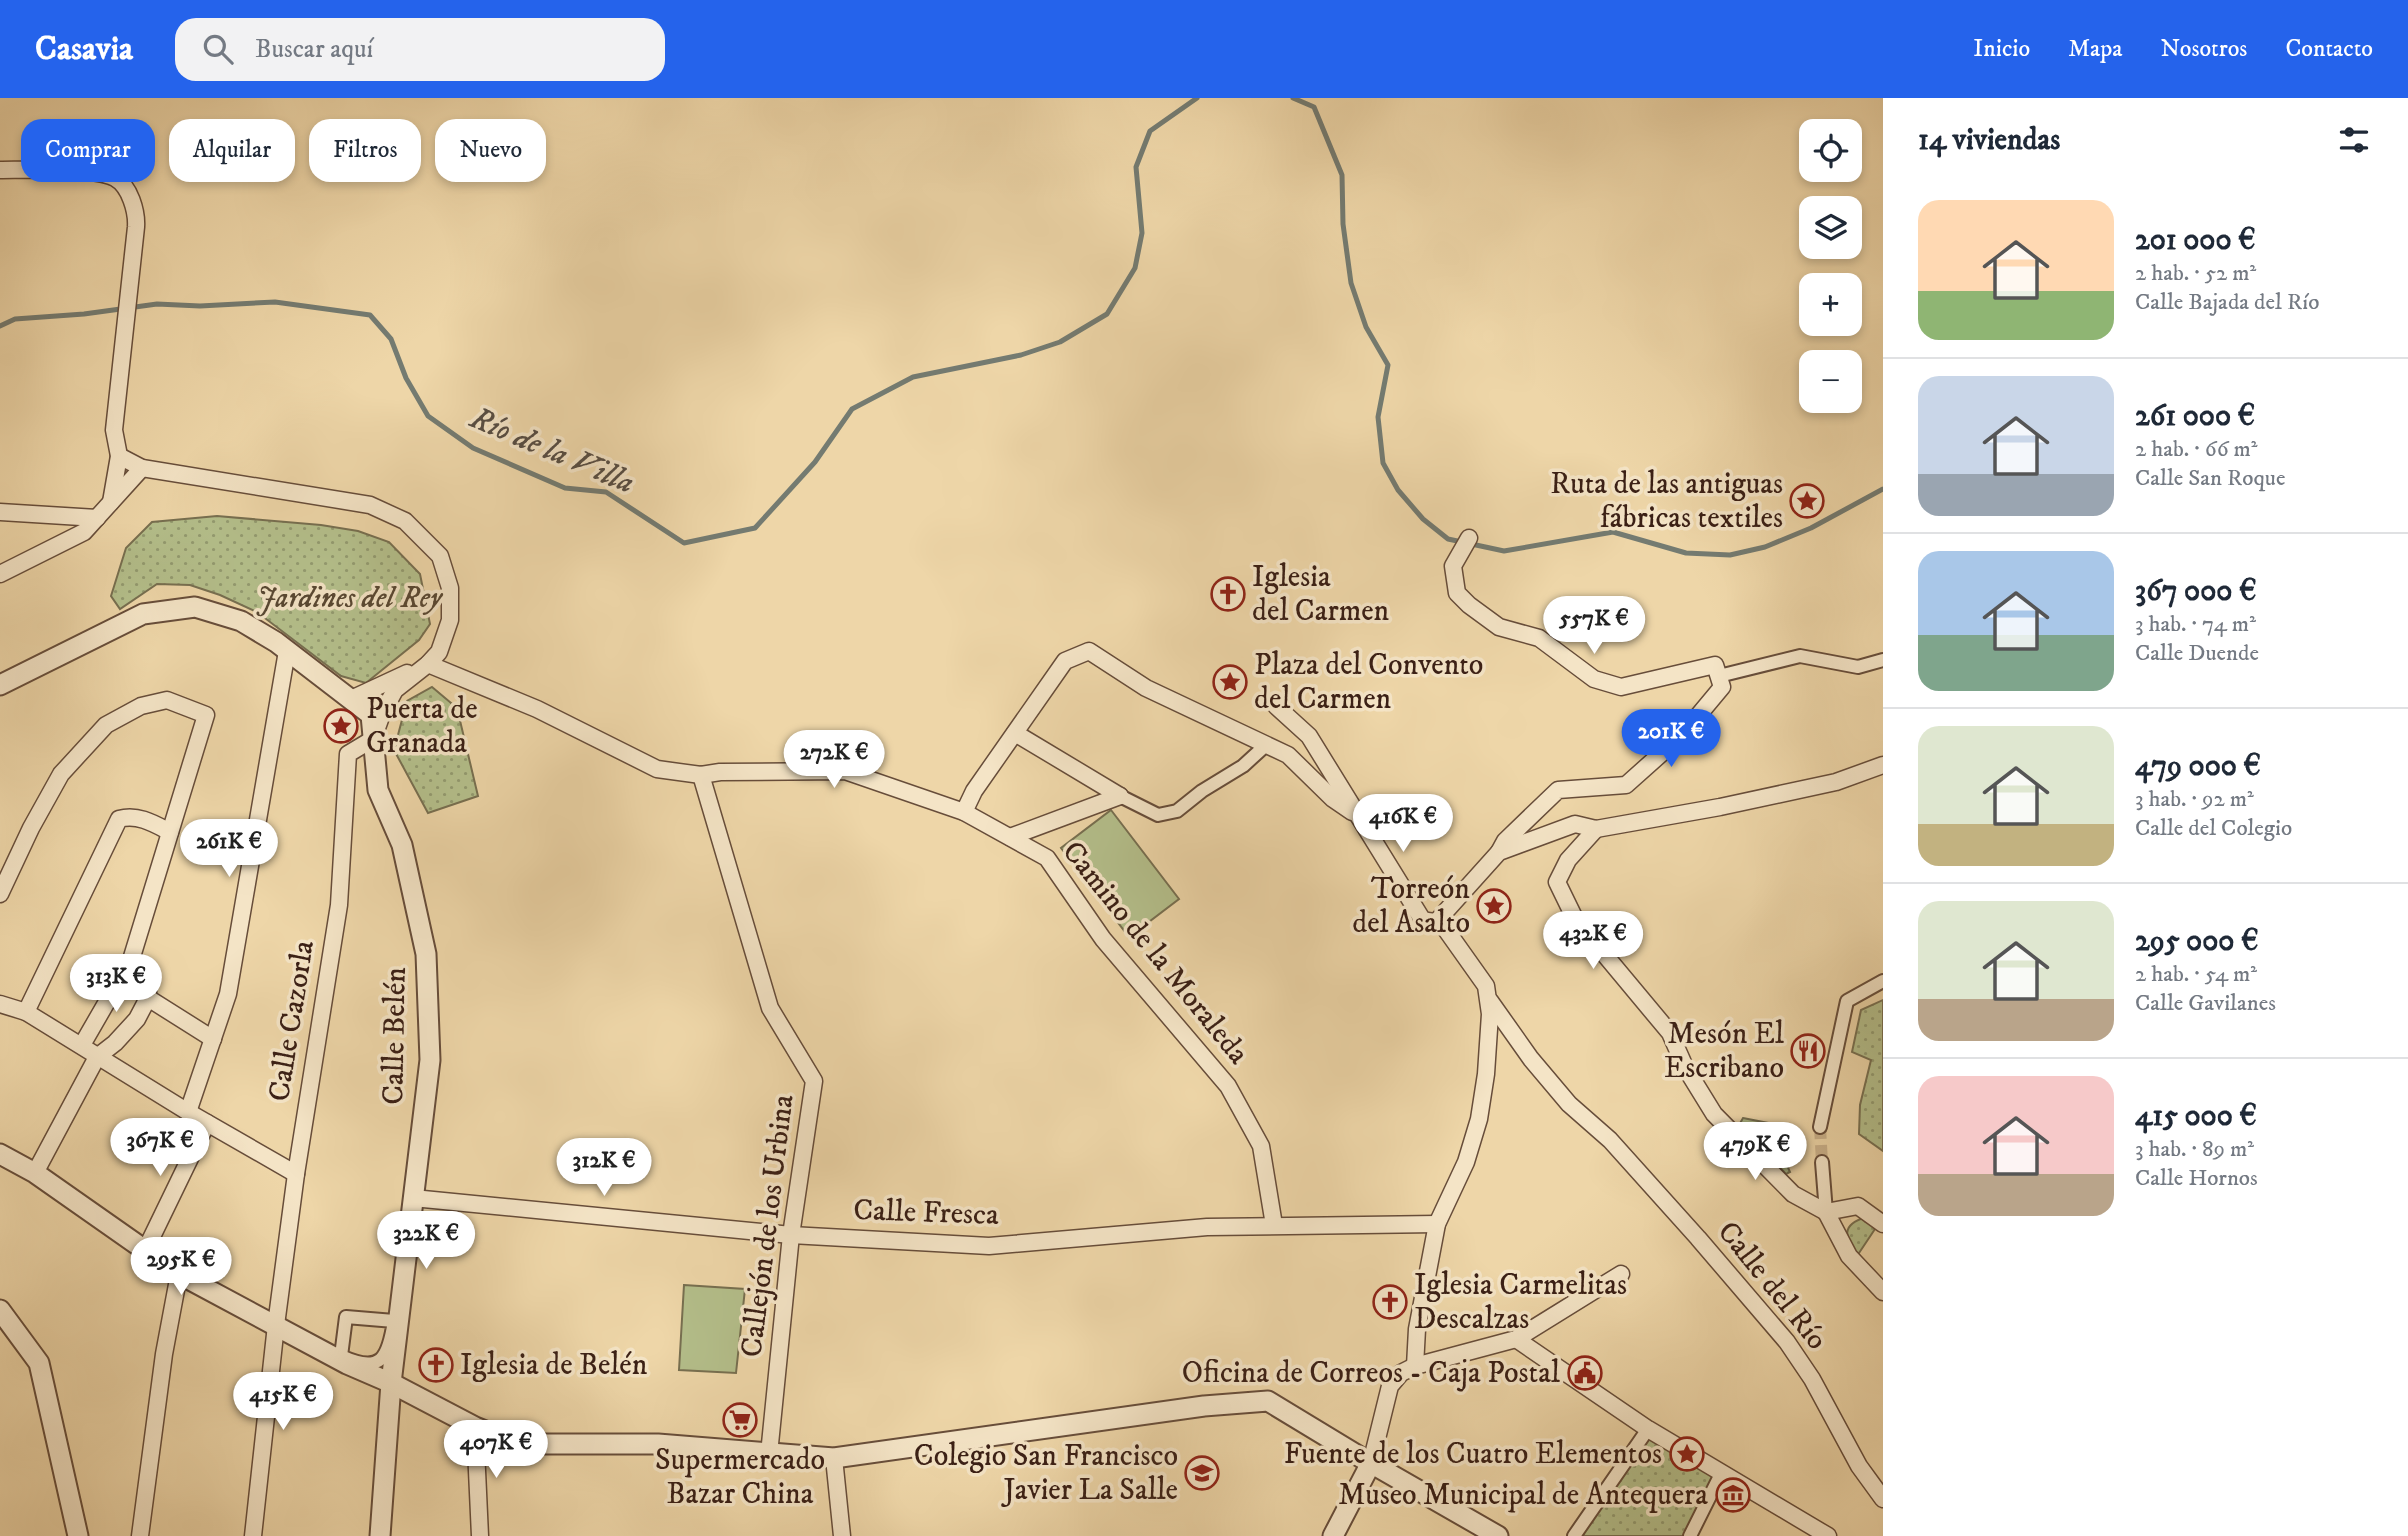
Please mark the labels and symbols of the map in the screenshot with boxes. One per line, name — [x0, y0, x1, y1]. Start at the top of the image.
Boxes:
water label: Río de la Villa — [463, 398, 640, 503]
place label: Ruta de las antiguas fábricas textiles — [1550, 466, 1783, 537]
place icon: Ruta de las antiguas fábricas textiles — [1788, 482, 1826, 520]
place label: Iglesia del Carmen — [1252, 559, 1390, 630]
church icon: Iglesia del Carmen — [1209, 575, 1247, 613]
park label: Jardines del Rey — [256, 580, 444, 617]
pin: 557K € — [1537, 596, 1651, 656]
place label: Plaza del Convento del Carmen — [1254, 647, 1483, 718]
place icon: Plaza del Convento del Carmen — [1211, 663, 1249, 701]
place label: Puerta de Granada — [366, 691, 478, 762]
place icon: Puerta de Granada — [322, 707, 360, 745]
pin: 201K € — [1614, 710, 1728, 769]
pin: 272K € — [777, 730, 891, 790]
pin: 416K € — [1346, 794, 1460, 854]
pin: 261K € — [172, 820, 286, 879]
street label: Camino de la Moraleda — [1054, 834, 1256, 1072]
place label: Torreón del Asalto — [1352, 871, 1470, 942]
place icon: Torreón del Asalto — [1475, 887, 1513, 925]
pin: 432K € — [1536, 912, 1650, 971]
street label: Calle Cazorla — [261, 938, 323, 1104]
pin: 313K € — [59, 954, 173, 1014]
street label: Calle Belén — [375, 966, 415, 1105]
place label: Mesón El Escribano — [1664, 1016, 1784, 1087]
restaurant icon: Mesón El Escribano — [1789, 1032, 1827, 1070]
street label: Callejón de los Urbina — [734, 1092, 803, 1359]
pin: 367K € — [103, 1118, 217, 1178]
pin: 479K € — [1698, 1122, 1812, 1182]
pin: 312K € — [547, 1138, 661, 1198]
street label: Calle Fresca — [853, 1192, 1000, 1234]
pin: 322K € — [369, 1212, 483, 1271]
street label: Calle del Río — [1709, 1214, 1835, 1358]
pin: 295K € — [124, 1238, 238, 1297]
place label: Iglesia Carmelitas Descalzas — [1414, 1267, 1627, 1338]
church icon: Iglesia Carmelitas Descalzas — [1371, 1283, 1409, 1321]
church icon: Iglesia de Belén — [417, 1346, 455, 1384]
place label: Iglesia de Belén — [460, 1347, 648, 1384]
public building icon: Oficina de Correos - Caja Postal — [1566, 1354, 1604, 1392]
place label: Oficina de Correos - Caja Postal — [1182, 1355, 1560, 1392]
pin: 415K € — [226, 1372, 340, 1432]
supermarket icon: Supermercado Bazar China — [721, 1401, 759, 1439]
pin: 407K € — [439, 1420, 553, 1480]
place icon: Fuente de los Cuatro Elementos — [1668, 1435, 1706, 1473]
place label: Fuente de los Cuatro Elementos — [1284, 1436, 1662, 1473]
place label: Colegio San Francisco Javier La Salle — [914, 1438, 1178, 1509]
place label: Supermercado Bazar China — [655, 1442, 825, 1513]
school or university icon: Colegio San Francisco Javier La Salle — [1183, 1454, 1221, 1492]
museum icon: Museo Municipal de Antequera — [1714, 1476, 1752, 1514]
place label: Museo Municipal de Antequera — [1338, 1477, 1708, 1514]

